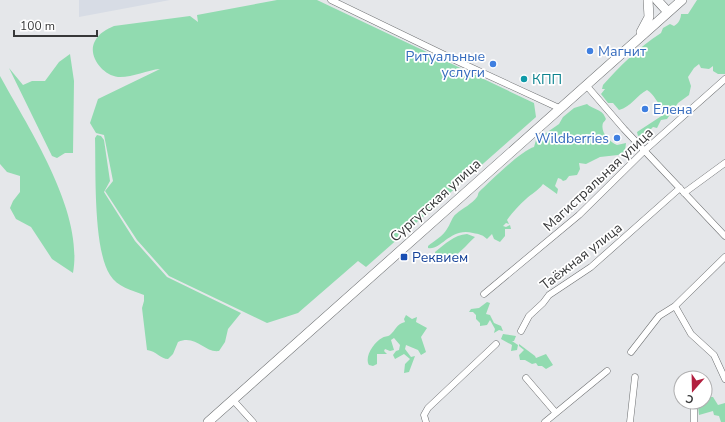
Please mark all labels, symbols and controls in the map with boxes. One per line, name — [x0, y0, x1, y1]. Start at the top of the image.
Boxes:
scale bar — [14, 12, 97, 38]
text: 100 m — [20, 18, 55, 34]
place label: Магнит — [598, 42, 647, 61]
marker: Магнит — [585, 46, 595, 56]
place label: Ритуальные услуги — [406, 47, 485, 82]
marker: Ритуальные услуги — [488, 59, 498, 69]
place label: КПП — [532, 70, 562, 89]
marker: КПП — [519, 74, 529, 84]
place label: Елена — [653, 100, 693, 119]
marker: Елена — [640, 104, 650, 114]
street label: Магистральная улица — [539, 123, 657, 235]
place label: Wildberries — [535, 129, 609, 148]
marker: Wildberries — [612, 133, 622, 143]
street label: Сургутская улица — [386, 154, 485, 246]
street label: Таёжная улица — [536, 218, 626, 294]
place label: Реквием — [412, 248, 468, 267]
marker: Реквием — [399, 252, 409, 262]
north arrow — [673, 370, 713, 410]
text: С — [683, 390, 696, 407]

